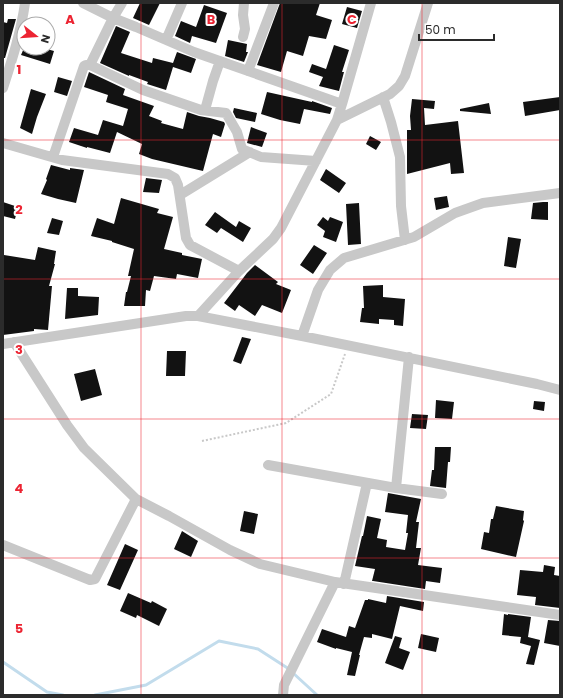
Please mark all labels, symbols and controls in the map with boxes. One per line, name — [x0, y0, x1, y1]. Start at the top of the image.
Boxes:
text: A — [65, 10, 75, 29]
text: B — [207, 10, 216, 29]
text: C — [347, 10, 357, 29]
north arrow — [16, 16, 56, 56]
scale bar — [419, 16, 494, 42]
text: 50 m — [425, 21, 456, 38]
text: N — [37, 33, 54, 45]
text: 1 — [17, 60, 21, 79]
text: 2 — [15, 200, 23, 219]
text: 3 — [15, 340, 23, 359]
text: 4 — [15, 479, 24, 498]
text: 5 — [15, 619, 23, 638]

